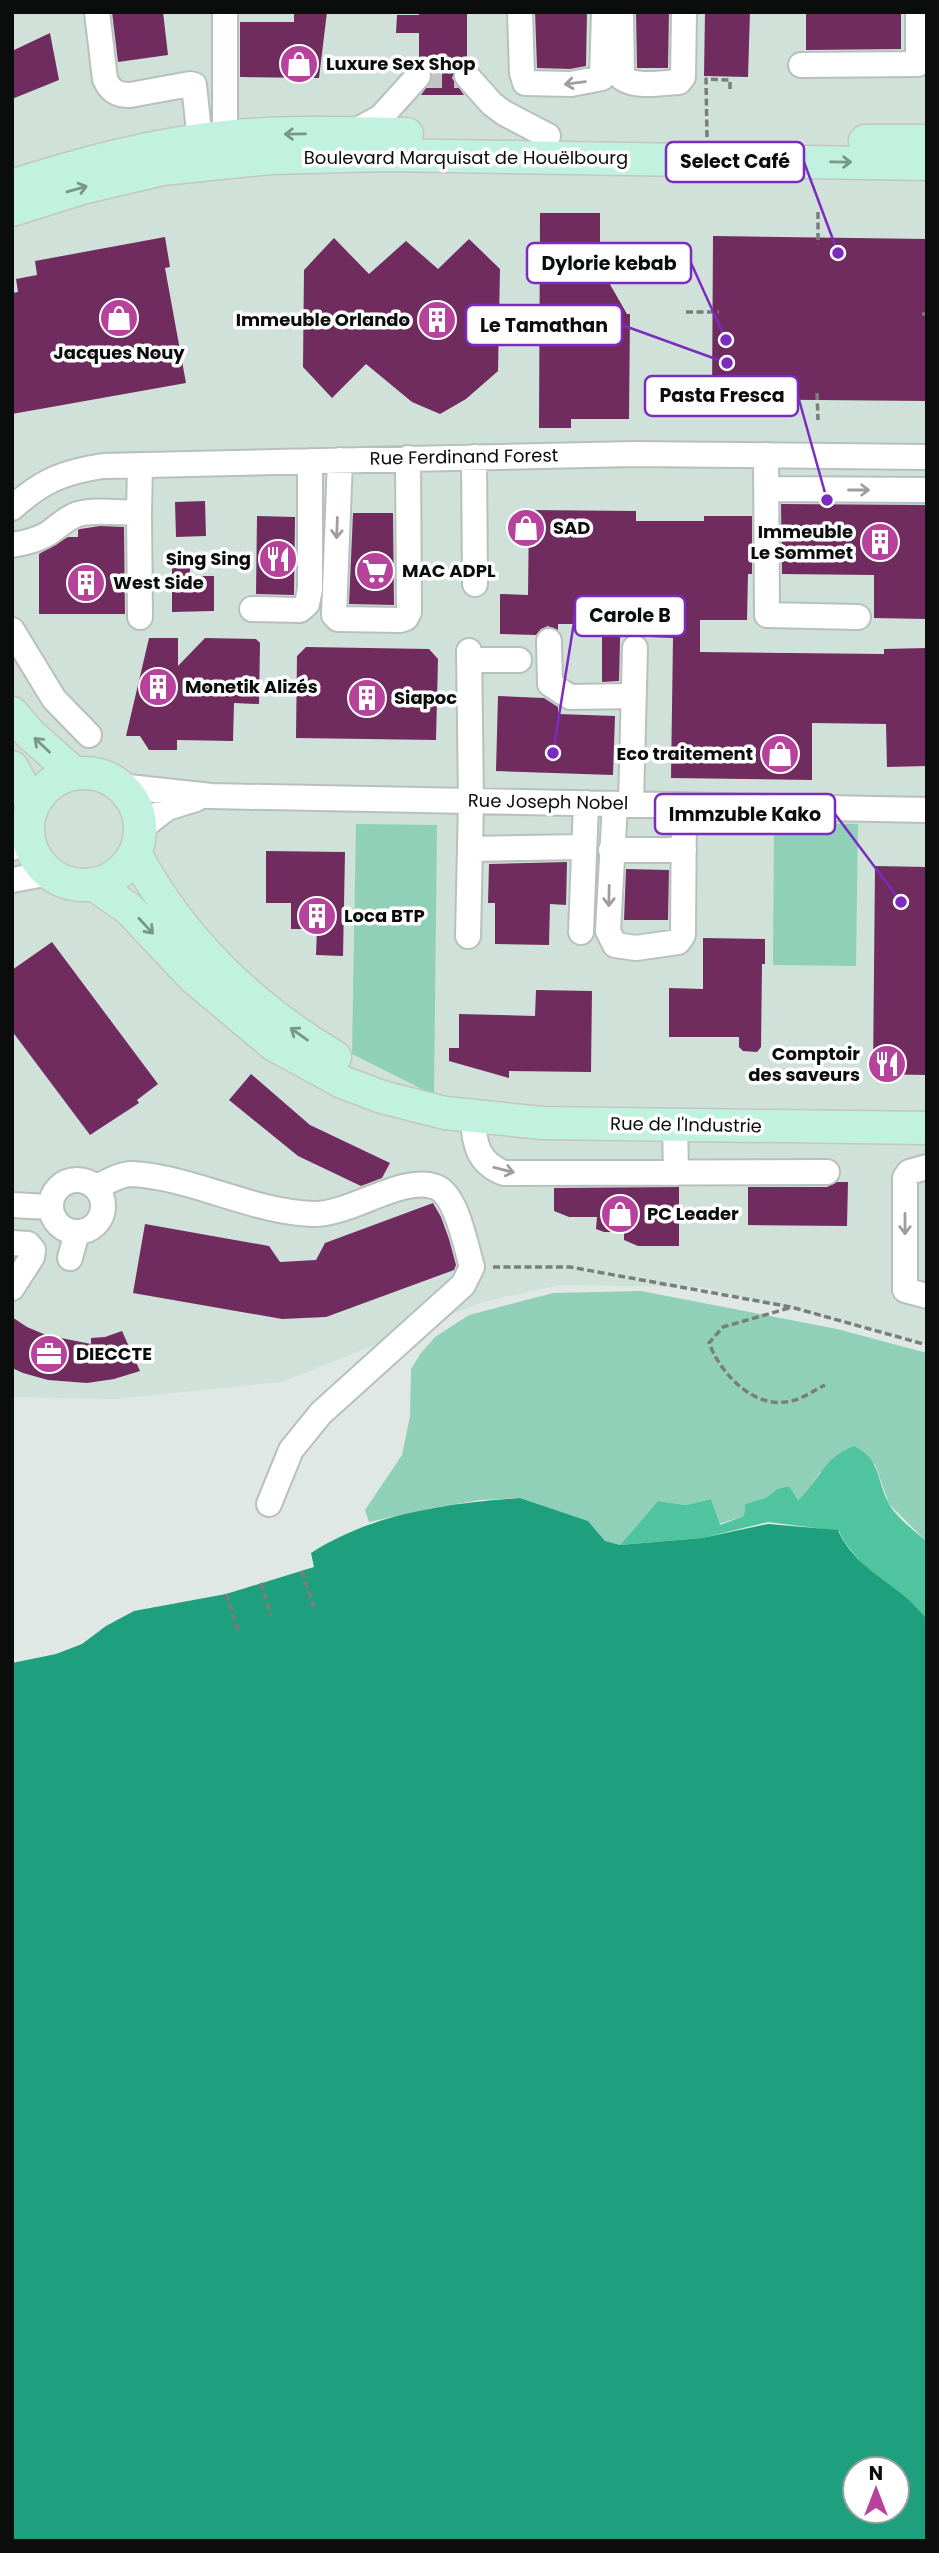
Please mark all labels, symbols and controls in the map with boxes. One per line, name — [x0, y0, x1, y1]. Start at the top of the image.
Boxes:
shop icon: Luxure Sex Shop — [278, 43, 320, 85]
place label: Luxure Sex Shop — [326, 51, 476, 76]
one-way arrow — [564, 76, 587, 89]
one-way arrow — [284, 128, 307, 141]
callout: Select Café — [666, 142, 804, 182]
street label: Boulevard Marquisat de Houëlbourg — [304, 145, 628, 170]
text: Select Café — [680, 148, 790, 175]
one-way arrow — [829, 155, 852, 168]
one-way arrow — [66, 182, 88, 195]
callout: Dylorie kebab — [527, 243, 691, 283]
text: Dylorie kebab — [541, 250, 677, 277]
shop icon: Jacques Nouy — [98, 297, 140, 339]
building icon: Immeuble Orlando — [416, 299, 458, 341]
callout: Le Tamathan — [466, 305, 622, 345]
place label: Immeuble Orlando — [236, 307, 410, 332]
text: Le Tamathan — [480, 312, 608, 339]
place label: Jacques Nouy — [53, 340, 185, 365]
callout: Pasta Fresca — [645, 376, 798, 416]
text: Pasta Fresca — [659, 382, 785, 409]
street label: Rue Ferdinand Forest — [369, 442, 558, 471]
one-way arrow — [847, 483, 870, 497]
shop icon: SAD — [505, 507, 547, 549]
place label: SAD — [553, 515, 590, 540]
one-way arrow — [331, 516, 344, 539]
place label: Immeuble Le Sommet — [750, 519, 853, 565]
building icon: Immeuble Le Sommet — [859, 521, 901, 563]
restaurant icon: Sing Sing — [257, 538, 299, 580]
place label: Sing Sing — [166, 546, 251, 571]
supermarket icon: MAC ADPL — [354, 550, 396, 592]
place label: MAC ADPL — [402, 558, 496, 583]
building icon: West Side — [65, 562, 107, 604]
place label: West Side — [113, 570, 204, 595]
callout: Carole B — [575, 596, 685, 636]
text: Carole B — [589, 602, 671, 629]
building icon: Monetik Alizés — [137, 666, 179, 708]
place label: Monetik Alizés — [185, 674, 318, 699]
building icon: Siapoc — [346, 677, 388, 719]
place label: Siapoc — [394, 685, 457, 710]
shop icon: Eco traitement — [759, 733, 801, 775]
one-way arrow — [33, 737, 51, 753]
place label: Eco traitement — [617, 741, 753, 766]
street label: Rue Joseph Nobel — [468, 788, 628, 815]
callout: Immzuble Kako — [655, 794, 835, 834]
text: Immzuble Kako — [669, 801, 821, 828]
one-way arrow — [602, 885, 616, 908]
building icon: Loca BTP — [296, 895, 338, 937]
place label: Loca BTP — [344, 903, 425, 928]
one-way arrow — [137, 917, 154, 935]
one-way arrow — [290, 1027, 309, 1041]
place label: Comptoir des saveurs — [748, 1041, 860, 1087]
restaurant icon: Comptoir des saveurs — [866, 1043, 908, 1085]
street label: Rue de l'Industrie — [610, 1111, 762, 1138]
one-way arrow — [492, 1164, 514, 1177]
shop icon: PC Leader — [599, 1193, 641, 1235]
place label: PC Leader — [647, 1201, 739, 1226]
one-way arrow — [898, 1212, 912, 1235]
office icon: DIECCTE — [28, 1333, 70, 1375]
place label: DIECCTE — [76, 1341, 152, 1366]
north arrow — [841, 2455, 911, 2525]
text: N — [869, 2460, 883, 2487]

